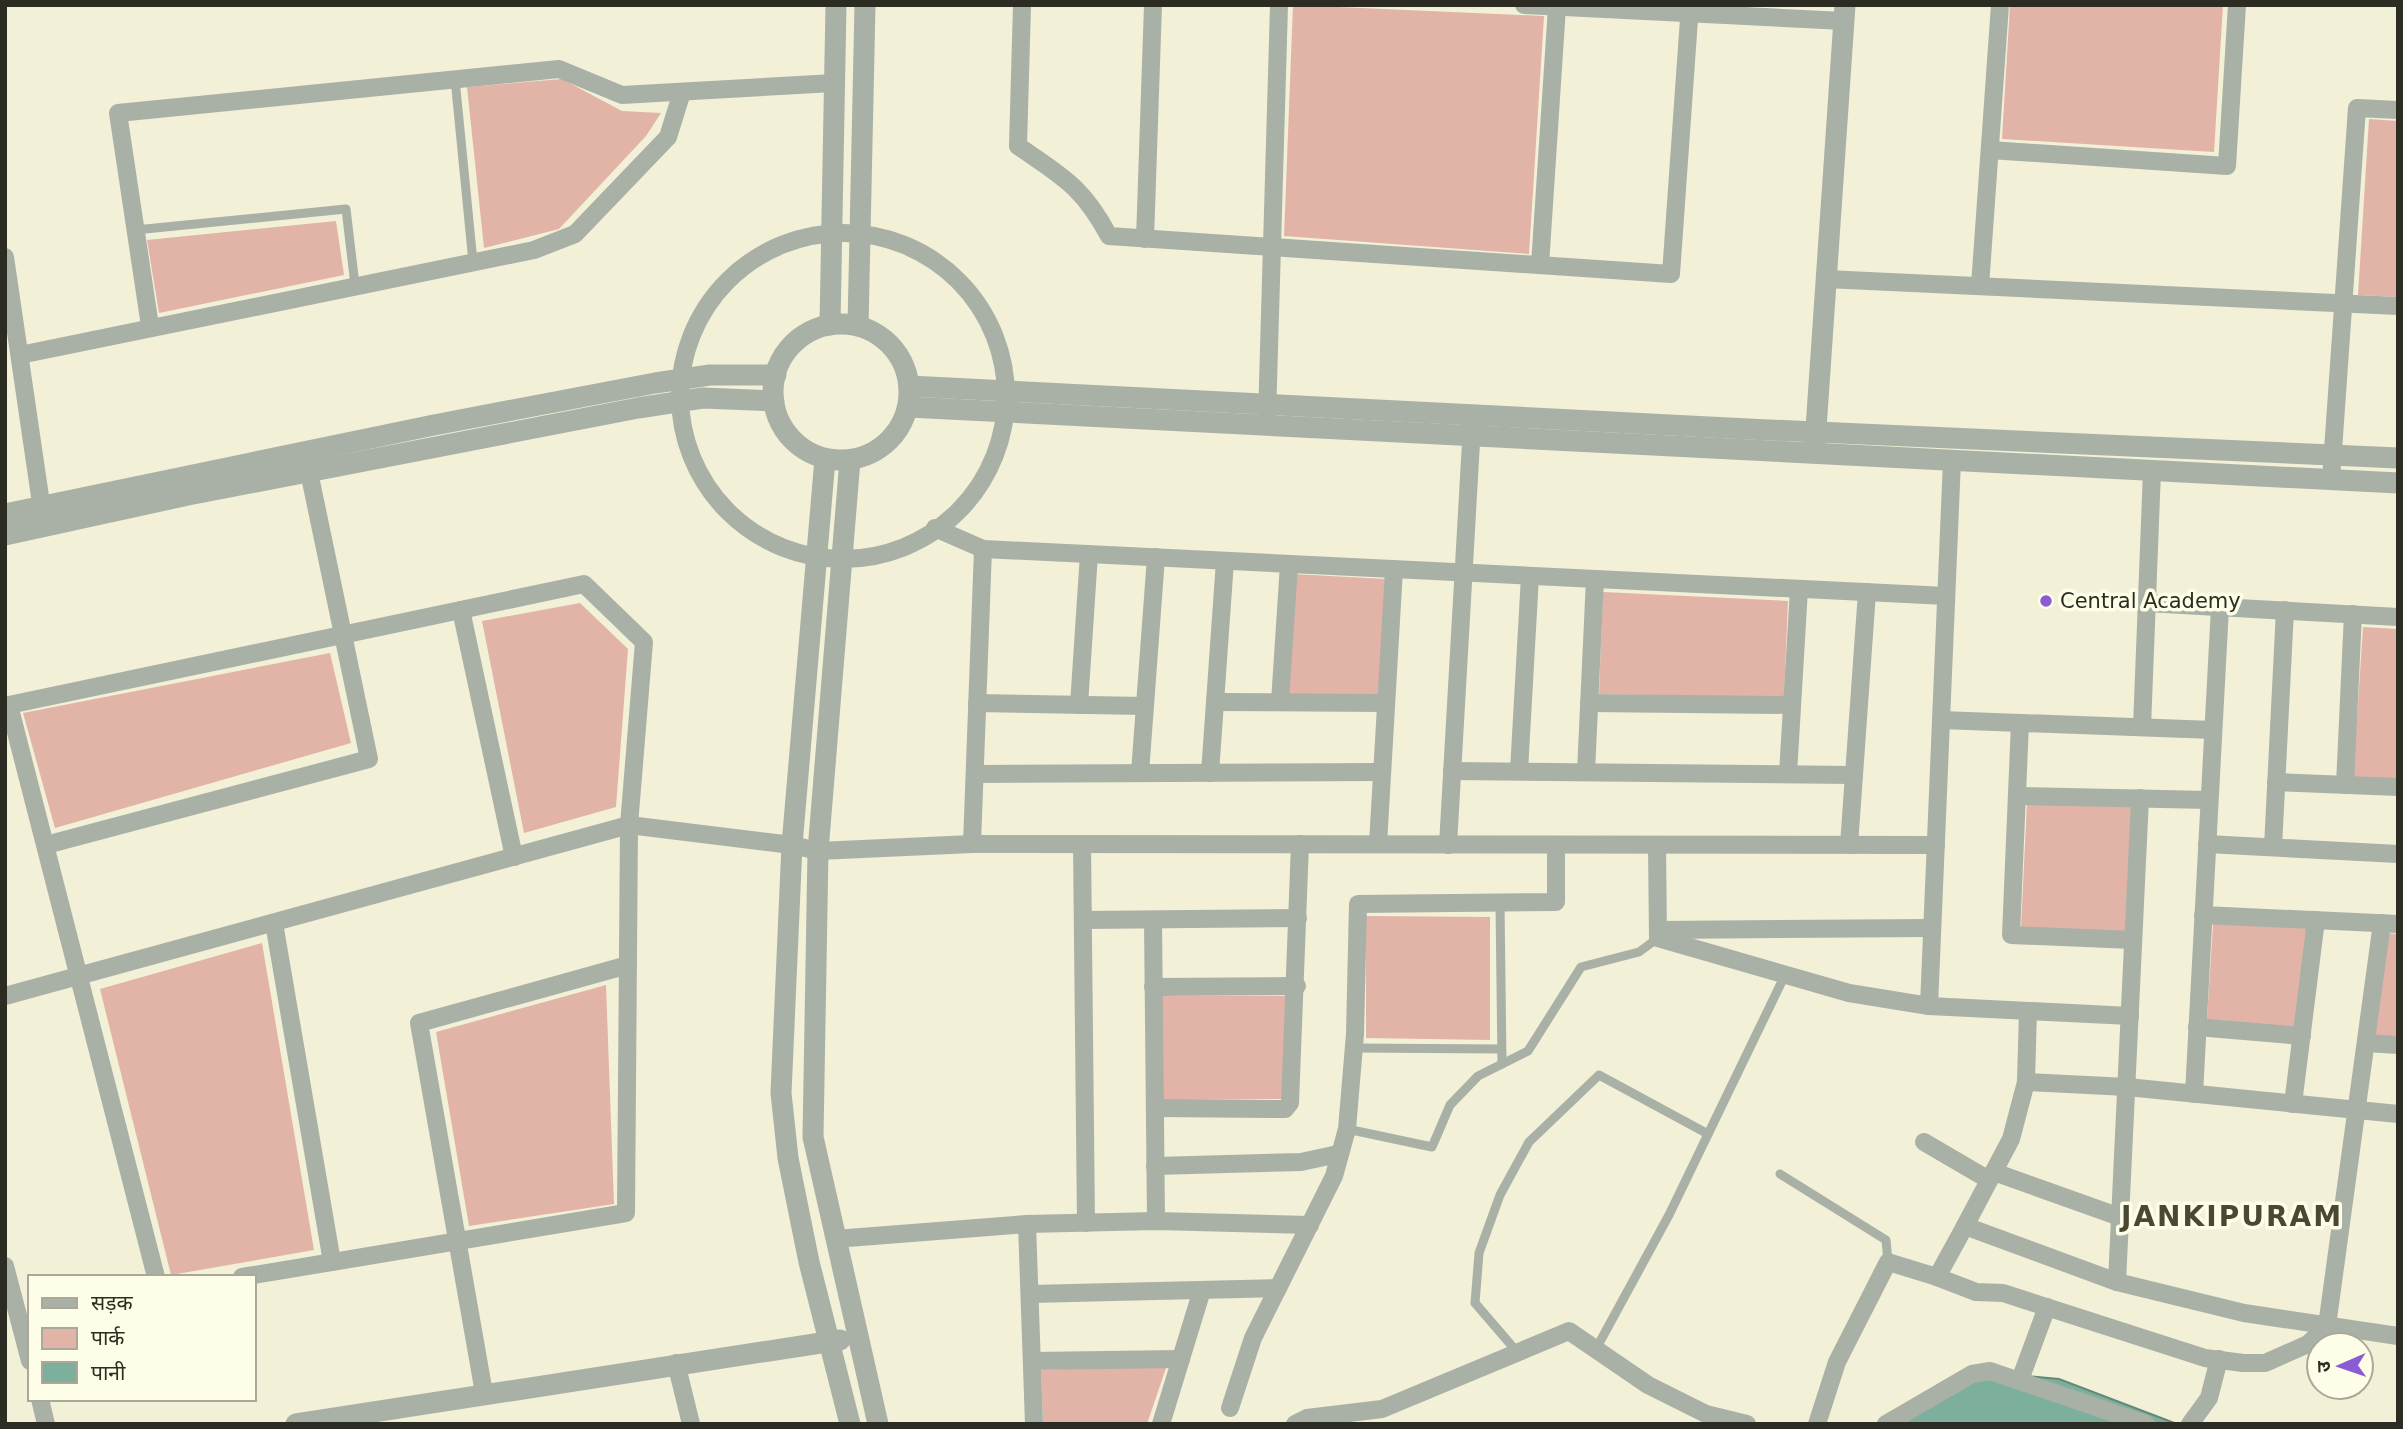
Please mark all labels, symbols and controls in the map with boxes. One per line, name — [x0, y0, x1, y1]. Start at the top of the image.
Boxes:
place label: Central Academy — [2060, 589, 2241, 613]
marker: Central Academy — [2038, 593, 2054, 609]
district label: JANKIPURAM — [2119, 1200, 2343, 1233]
legend — [28, 1275, 256, 1401]
text: सड़क — [91, 1291, 133, 1315]
text: पार्क — [91, 1326, 125, 1350]
north arrow — [2305, 1331, 2375, 1401]
text: उ — [2312, 1360, 2334, 1373]
text: पानी — [91, 1361, 126, 1385]

